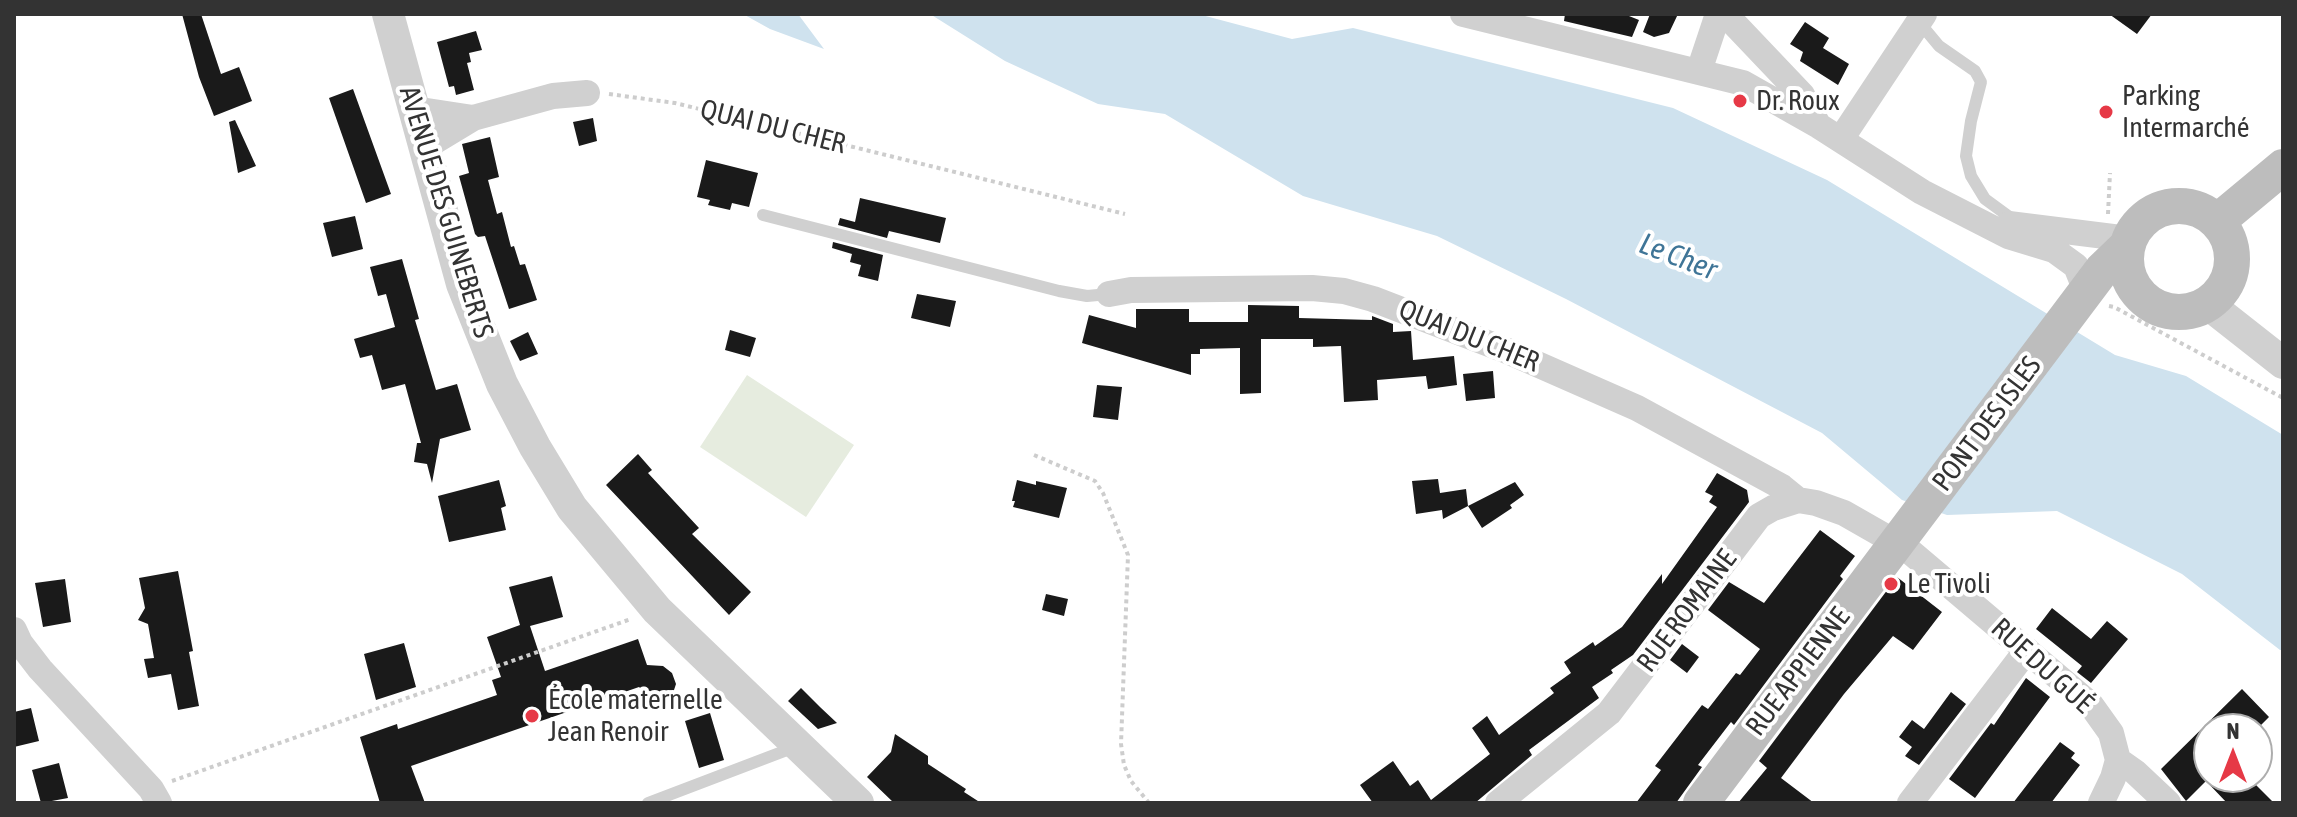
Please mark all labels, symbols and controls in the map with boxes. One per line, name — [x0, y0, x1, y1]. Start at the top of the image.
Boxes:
place label: Parking Intermarché — [2122, 79, 2250, 145]
street label: AVENUE DES GUINEBERTS — [392, 82, 500, 342]
place label: Dr. Roux — [1756, 84, 1840, 118]
marker: Dr. Roux — [1731, 92, 1749, 110]
street label: QUAI DU CHER — [697, 93, 849, 161]
marker: Parking Intermarché — [2097, 103, 2115, 121]
water label: Le Cher — [1634, 226, 1722, 288]
street label: QUAI DU CHER — [1394, 293, 1544, 379]
street label: PONT DES ISLES — [1926, 350, 2048, 498]
street label: RUE ROMAINE — [1630, 543, 1744, 679]
place label: Le Tivoli — [1907, 567, 1991, 601]
marker: Le Tivoli — [1882, 575, 1900, 593]
street label: RUE APPIENNE — [1739, 601, 1857, 743]
street label: RUE DU GUÉ — [1984, 611, 2100, 721]
place label: École maternelle Jean Renoir — [548, 683, 723, 749]
marker: École maternelle Jean Renoir — [523, 707, 541, 725]
north arrow — [2193, 713, 2273, 793]
text: N — [2227, 718, 2239, 744]

